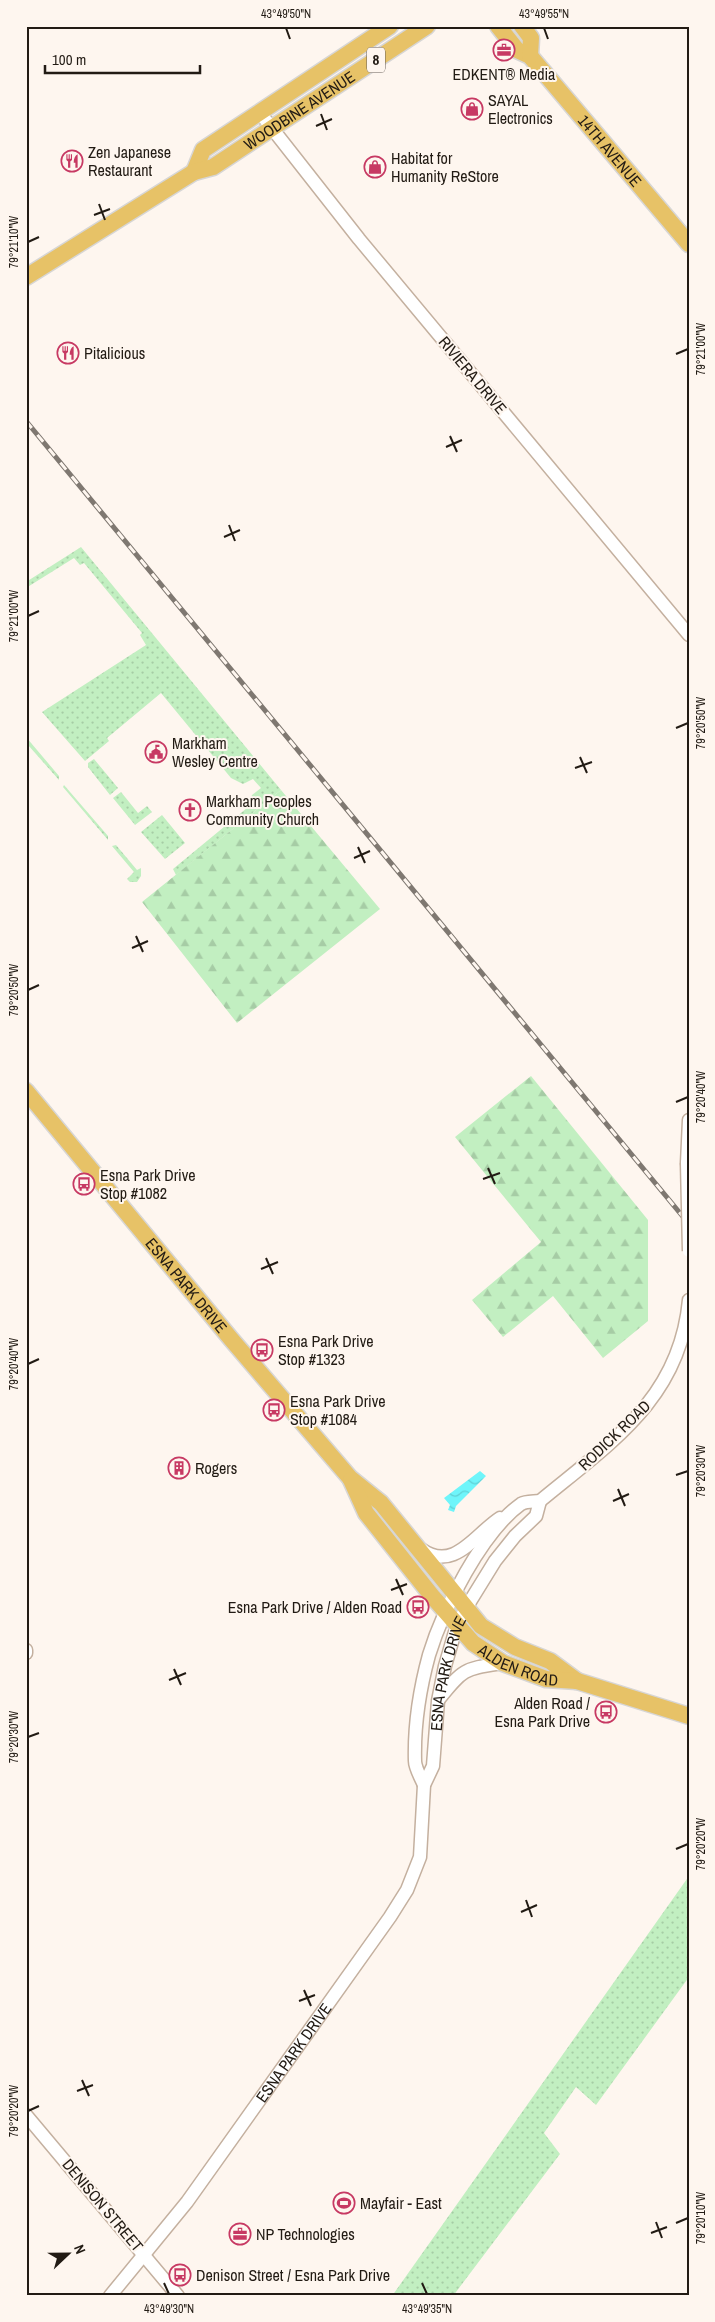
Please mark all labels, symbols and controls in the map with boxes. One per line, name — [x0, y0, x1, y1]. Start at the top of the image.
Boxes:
text: 43°49'50"N — [261, 6, 311, 22]
text: 43°49'55"N — [519, 6, 569, 22]
office icon: EDKENT® Media — [492, 38, 516, 62]
scale bar — [45, 42, 200, 74]
road number: 8 — [367, 48, 385, 72]
text: 100 m — [52, 49, 86, 70]
place label: EDKENT® Media — [453, 63, 556, 85]
street label: WOODBINE AVENUE — [239, 66, 359, 155]
place label: SAYAL Electronics — [488, 89, 553, 129]
shop icon: SAYAL Electronics — [460, 97, 484, 121]
street label: 14TH AVENUE — [573, 110, 647, 191]
place label: Zen Japanese Restaurant — [88, 141, 171, 181]
place label: Habitat for Humanity ReStore — [391, 147, 499, 187]
restaurant icon: Zen Japanese Restaurant — [60, 149, 84, 173]
shop icon: Habitat for Humanity ReStore — [363, 155, 387, 179]
text: 79°21'10"W — [6, 215, 22, 268]
text: 79°21'00"W — [693, 322, 709, 375]
street label: RIVIERA DRIVE — [434, 331, 512, 419]
restaurant icon: Pitalicious — [56, 341, 80, 365]
place label: Pitalicious — [84, 342, 145, 364]
text: 79°21'00"W — [6, 589, 22, 642]
text: 79°20'50"W — [693, 696, 709, 749]
place label: Markham Wesley Centre — [172, 732, 258, 772]
public building icon: Markham Wesley Centre — [144, 740, 168, 764]
place label: Markham Peoples Community Church — [206, 790, 319, 830]
church icon: Markham Peoples Community Church — [178, 798, 202, 822]
text: 79°20'50"W — [6, 963, 22, 1016]
text: 79°20'40"W — [693, 1070, 709, 1123]
place label: Esna Park Drive Stop #1082 — [100, 1164, 196, 1204]
bus stop icon: Esna Park Drive Stop #1082 — [72, 1172, 96, 1196]
street label: ESNA PARK DRIVE — [141, 1233, 232, 1337]
place label: Esna Park Drive Stop #1323 — [278, 1330, 374, 1370]
text: 79°20'40"W — [6, 1337, 22, 1390]
bus stop icon: Esna Park Drive Stop #1323 — [250, 1338, 274, 1362]
place label: Esna Park Drive Stop #1084 — [290, 1390, 386, 1430]
street label: RODICK ROAD — [573, 1395, 655, 1475]
bus stop icon: Esna Park Drive Stop #1084 — [262, 1398, 286, 1422]
text: 79°20'30"W — [693, 1444, 709, 1497]
building icon: Rogers — [167, 1456, 191, 1480]
place label: Rogers — [195, 1457, 237, 1479]
bus stop icon: Esna Park Drive / Alden Road — [406, 1595, 430, 1619]
place label: Esna Park Drive / Alden Road — [228, 1596, 402, 1618]
street label: ESNA PARK DRIVE — [425, 1612, 471, 1732]
street label: ALDEN ROAD — [473, 1638, 559, 1691]
place label: Alden Road / Esna Park Drive — [494, 1692, 590, 1732]
bus stop icon: Alden Road / Esna Park Drive — [594, 1700, 618, 1724]
text: 79°20'30"W — [6, 1710, 22, 1763]
text: 79°20'20"W — [693, 1817, 709, 1870]
street label: ESNA PARK DRIVE — [250, 1998, 336, 2107]
text: 79°20'20"W — [6, 2084, 22, 2137]
street label: DENISON STREET — [59, 2155, 147, 2255]
sports icon: Mayfair - East — [332, 2191, 356, 2215]
text: 79°20'10"W — [693, 2191, 709, 2244]
place label: Mayfair - East — [360, 2192, 442, 2214]
office icon: NP Technologies — [228, 2222, 252, 2246]
place label: NP Technologies — [256, 2223, 355, 2245]
north arrow — [42, 2230, 92, 2280]
bus stop icon: Denison Street / Esna Park Drive — [168, 2263, 192, 2287]
place label: Denison Street / Esna Park Drive — [196, 2264, 390, 2286]
text: 43°49'30"N — [144, 2301, 194, 2317]
text: 43°49'35"N — [402, 2301, 452, 2317]

